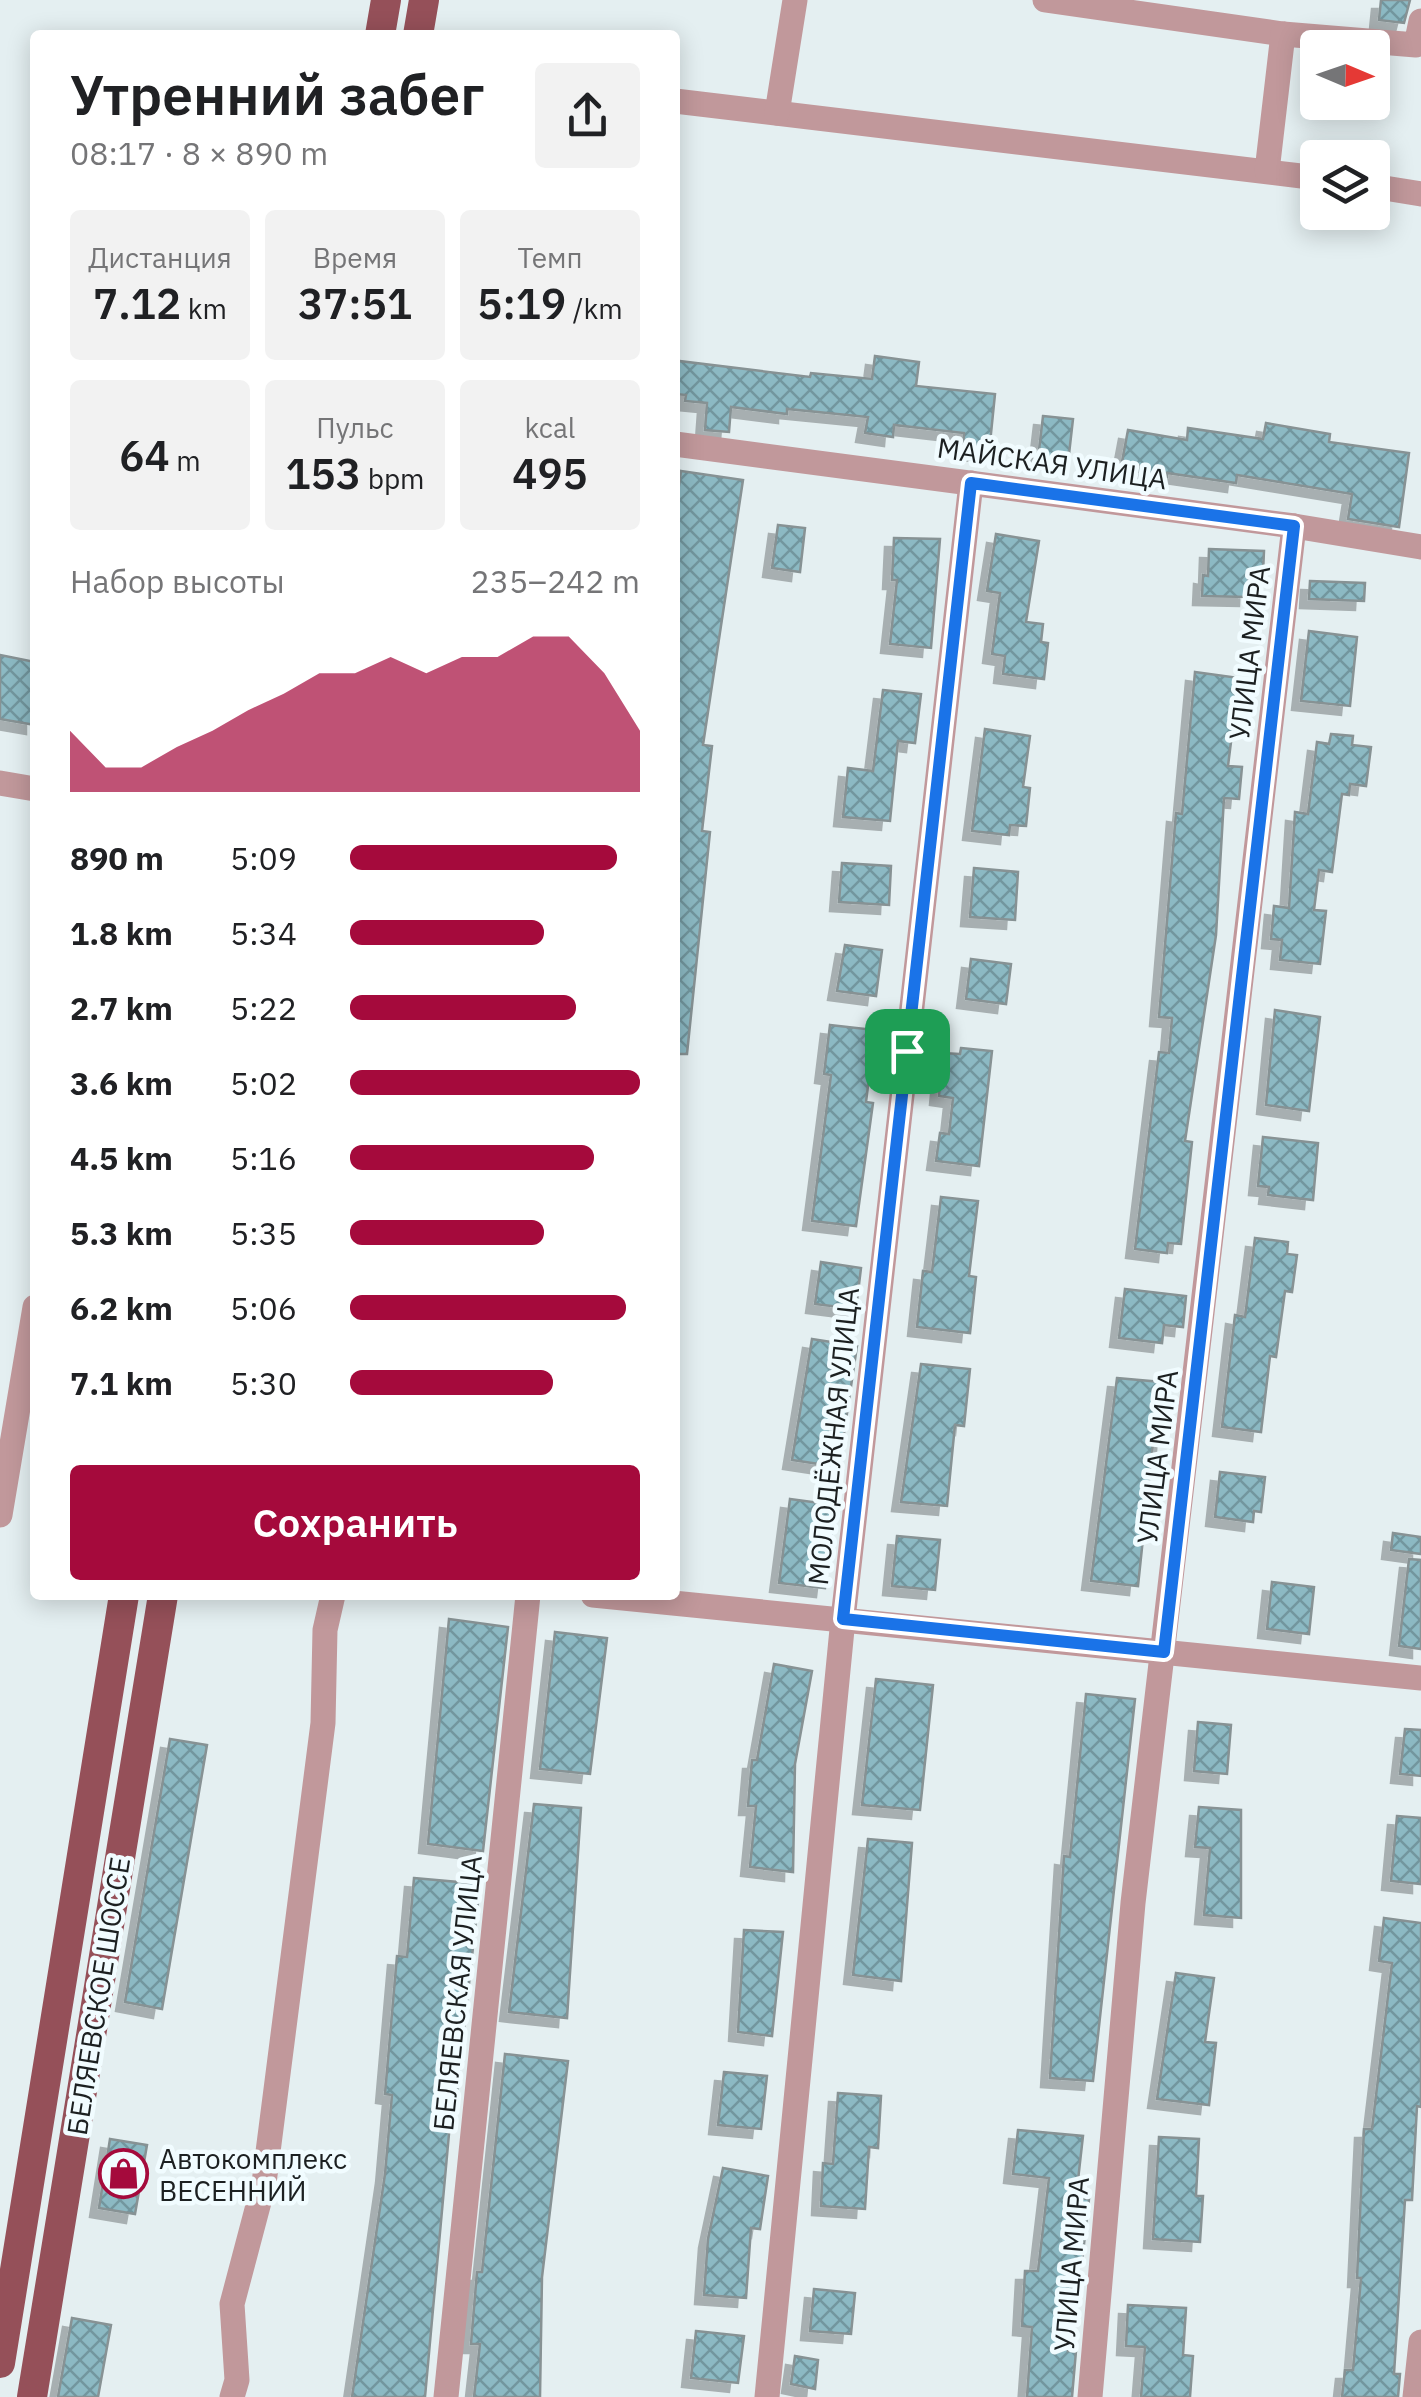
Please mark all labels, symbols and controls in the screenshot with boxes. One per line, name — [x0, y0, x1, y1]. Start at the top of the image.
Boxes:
north arrow — [1300, 30, 1390, 120]
map controls — [1300, 30, 1390, 230]
text: Утренний забег — [70, 59, 484, 130]
button: share — [535, 63, 640, 168]
text: 08:17 · 8 × 890 m — [70, 132, 328, 174]
button: layers — [1300, 140, 1390, 230]
text: Дистанция — [88, 239, 232, 276]
text: Время — [313, 239, 397, 276]
text: Темп — [517, 239, 583, 276]
text: 7.12 — [93, 276, 181, 331]
text: 37:51 — [298, 276, 412, 331]
text: 5:19 — [477, 276, 566, 331]
text: km — [181, 290, 227, 327]
text: /km — [566, 290, 623, 327]
text: Пульс — [316, 409, 394, 446]
text: kcal — [525, 409, 575, 446]
text: 64 — [119, 428, 170, 483]
street label: МАЙСКАЯ УЛИЦА — [935, 429, 1169, 497]
text: m — [170, 442, 201, 479]
text: 153 — [285, 446, 361, 501]
text: 495 — [512, 446, 588, 501]
text: bpm — [361, 460, 425, 497]
text: Набор высоты — [70, 560, 285, 602]
text: 235–242 m — [470, 560, 640, 602]
street label: УЛИЦА МИРА — [1220, 564, 1278, 742]
text: 890 m — [70, 837, 164, 879]
text: 5:09 — [230, 837, 297, 879]
text: 1.8 km — [70, 912, 173, 954]
text: 5:34 — [230, 912, 297, 954]
text: 2.7 km — [70, 987, 173, 1029]
text: 5:22 — [230, 987, 297, 1029]
pin — [865, 1009, 950, 1094]
icon: arrive — [880, 1024, 935, 1079]
text: 3.6 km — [70, 1062, 173, 1104]
text: 5:02 — [230, 1062, 297, 1104]
text: 4.5 km — [70, 1137, 173, 1179]
text: 5:16 — [230, 1137, 297, 1179]
text: 5.3 km — [70, 1212, 173, 1254]
text: 5:35 — [230, 1212, 297, 1254]
street label: МОЛОДЁЖНАЯ УЛИЦА — [799, 1285, 867, 1587]
text: 6.2 km — [70, 1287, 173, 1329]
text: 5:06 — [230, 1287, 297, 1329]
text: 7.1 km — [70, 1362, 173, 1404]
text: 5:30 — [230, 1362, 297, 1404]
street label: УЛИЦА МИРА — [1128, 1368, 1186, 1546]
button: Сохранить — [70, 1465, 640, 1580]
street label: БЕЛЯЕВСКАЯ УЛИЦА — [424, 1853, 490, 2133]
street label: БЕЛЯЕВСКОЕ ШОССЕ — [58, 1854, 138, 2138]
place label: Автокомплекс ВЕСЕННИЙ — [159, 2140, 347, 2209]
shop icon: Автокомплекс ВЕСЕННИЙ — [98, 2148, 150, 2200]
street label: УЛИЦА МИРА — [1045, 2175, 1097, 2353]

